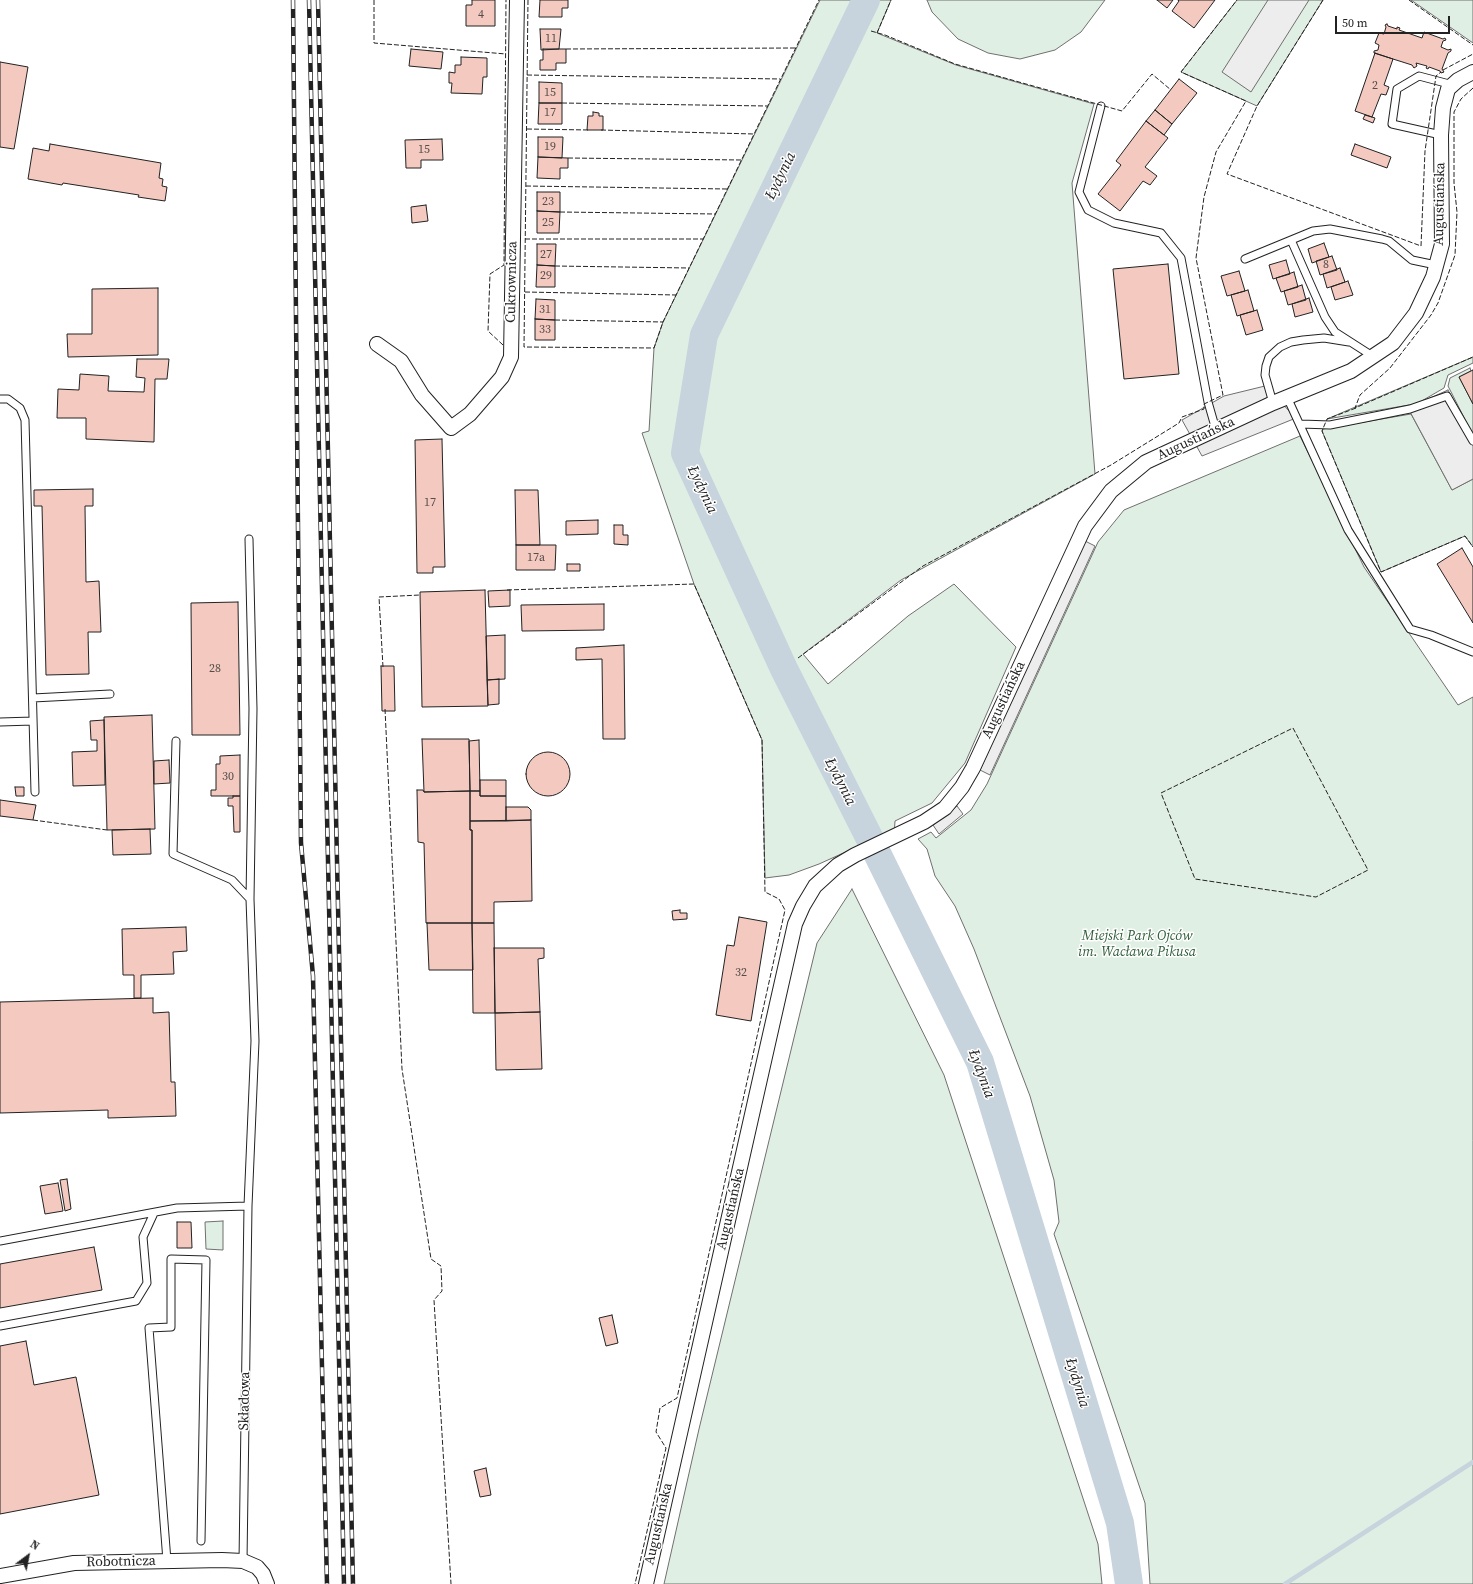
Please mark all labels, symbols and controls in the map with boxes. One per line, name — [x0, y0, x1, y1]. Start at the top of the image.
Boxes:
house number: 4 — [478, 8, 484, 22]
scale bar — [1337, 8, 1452, 34]
text: 50 m — [1342, 15, 1368, 31]
house number: 11 — [545, 32, 557, 46]
house number: 2 — [1372, 79, 1378, 93]
house number: 15 — [544, 86, 556, 100]
house number: 17 — [544, 106, 556, 120]
house number: 19 — [544, 140, 556, 154]
house number: 15 — [418, 143, 430, 157]
water label: Łydynia — [762, 149, 800, 203]
street label: Augustiańska — [1431, 162, 1449, 246]
house number: 23 — [542, 195, 554, 209]
house number: 25 — [542, 216, 554, 230]
street label: Cukrownicza — [503, 241, 521, 323]
house number: 27 — [540, 248, 552, 262]
house number: 8 — [1323, 258, 1329, 272]
house number: 29 — [540, 269, 552, 283]
house number: 31 — [539, 303, 551, 317]
house number: 33 — [539, 323, 551, 337]
street label: Augustiańska — [1155, 414, 1237, 464]
water label: Łydynia — [683, 463, 721, 517]
house number: 17 — [424, 496, 436, 510]
house number: 17a — [527, 551, 545, 565]
street label: Augustiańska — [979, 659, 1029, 741]
house number: 28 — [209, 662, 221, 676]
water label: Łydynia — [820, 755, 860, 809]
house number: 30 — [222, 770, 234, 784]
park label: Miejski Park Ojców im. Wacława Pikusa — [1078, 928, 1196, 960]
house number: 32 — [735, 966, 747, 980]
water label: Łydynia — [964, 1047, 998, 1101]
street label: Augustiańska — [713, 1166, 749, 1252]
water label: Łydynia — [1061, 1356, 1093, 1410]
street label: Składowa — [236, 1371, 254, 1431]
street label: Augustiańska — [641, 1481, 677, 1567]
north arrow — [8, 1536, 48, 1576]
text: N — [27, 1537, 42, 1554]
street label: Robotnicza — [86, 1553, 156, 1571]

